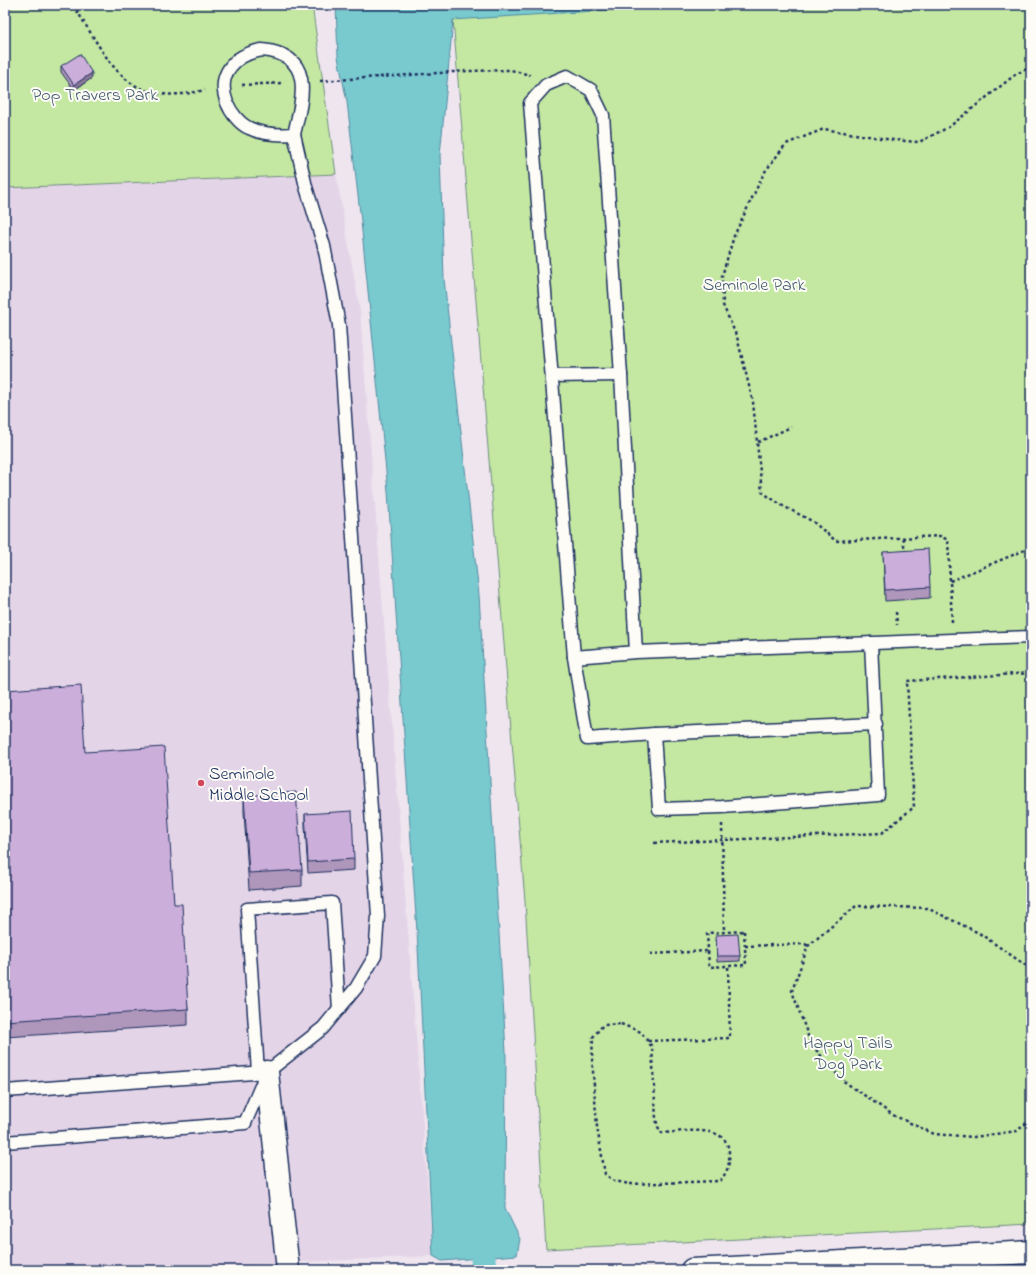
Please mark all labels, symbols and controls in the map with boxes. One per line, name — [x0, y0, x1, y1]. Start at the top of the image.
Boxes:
park label: Pop Travers Park — [32, 83, 158, 109]
park label: Seminole Park — [703, 273, 805, 299]
place label: Seminole Middle School — [209, 762, 308, 809]
marker: Seminole Middle School — [196, 778, 206, 788]
park label: Happy Tails Dog Park — [803, 1031, 893, 1079]

